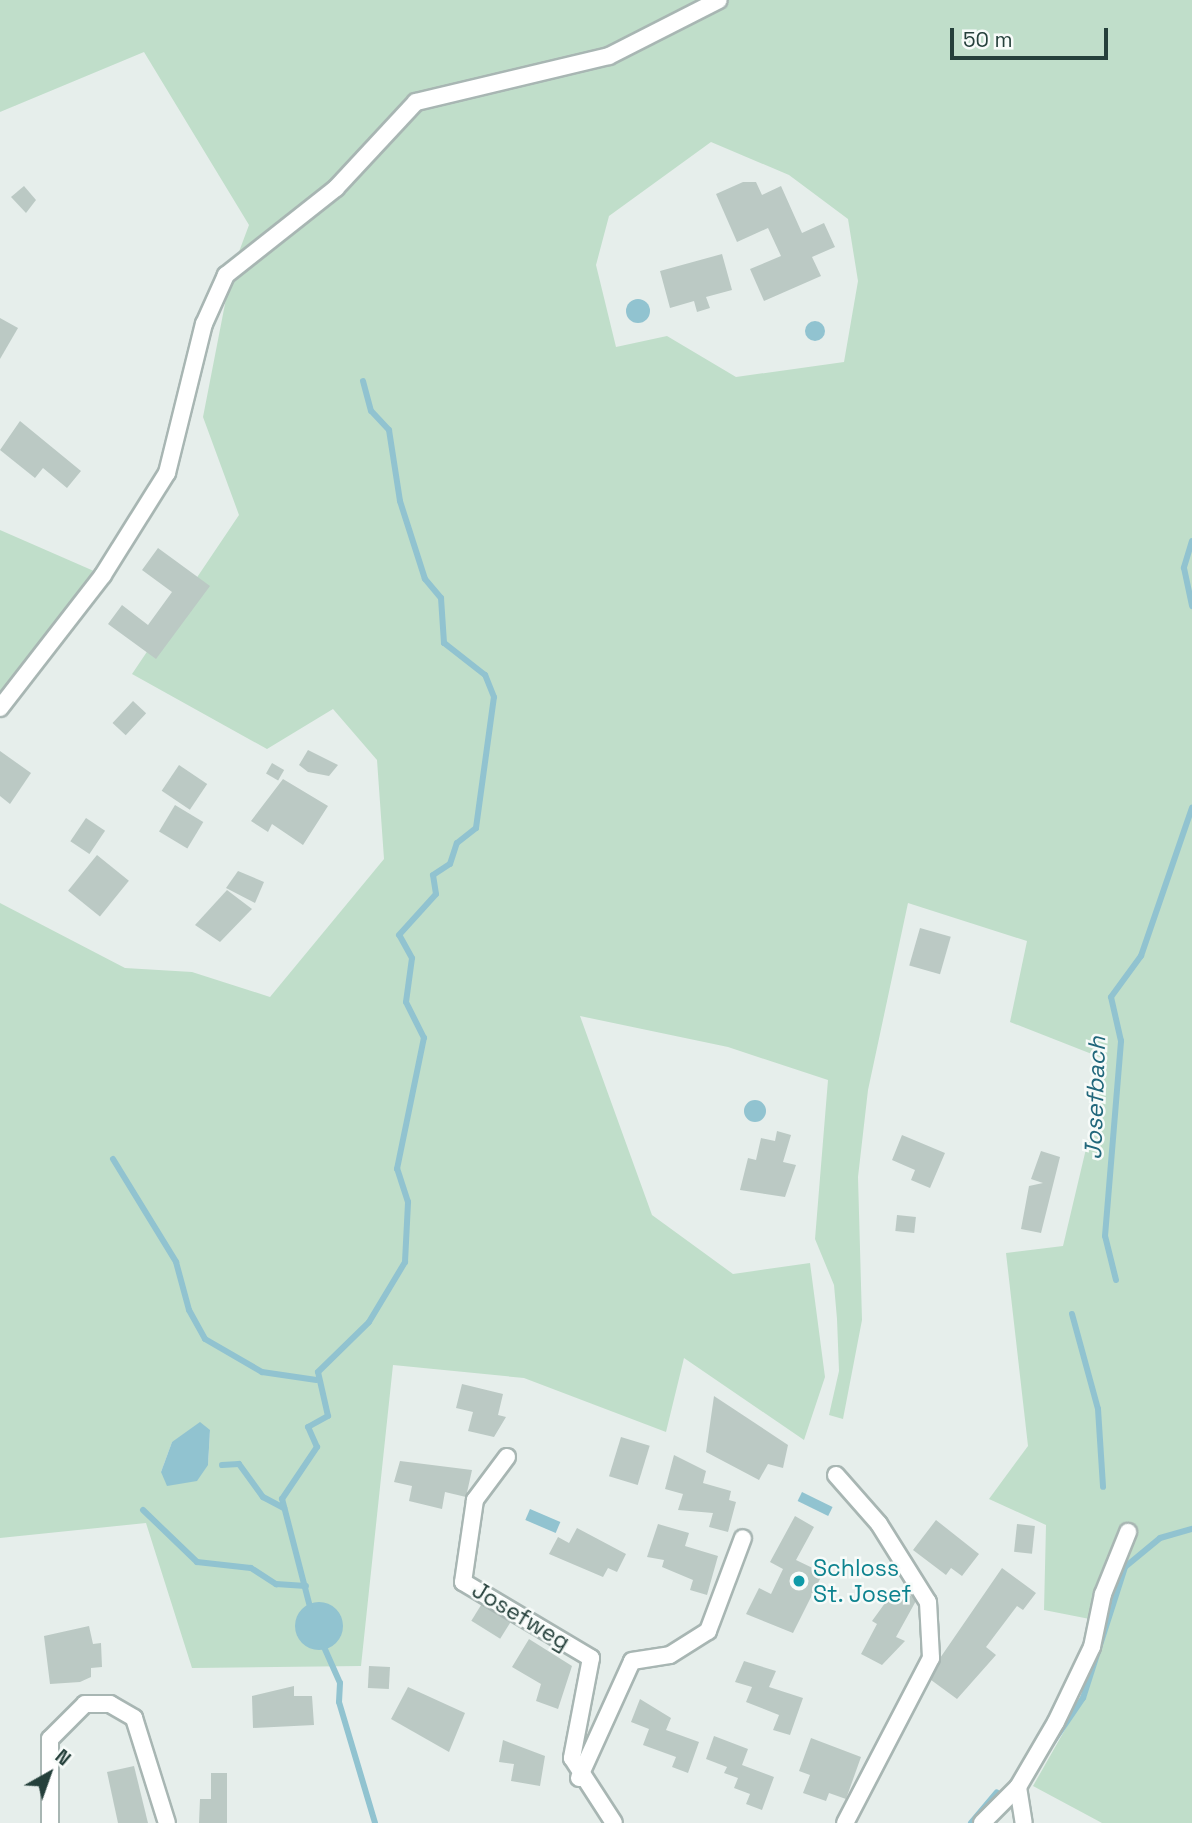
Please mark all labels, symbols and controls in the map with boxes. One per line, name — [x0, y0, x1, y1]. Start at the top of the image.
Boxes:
scale bar — [954, 14, 1112, 58]
text: 50 m — [963, 26, 1013, 53]
water label: Josefbach — [1078, 1036, 1112, 1160]
place label: Schloss St. Josef — [813, 1554, 912, 1608]
marker: Schloss St. Josef — [791, 1573, 807, 1589]
street label: Josefweg — [467, 1576, 575, 1656]
north arrow — [14, 1739, 84, 1809]
text: N — [50, 1744, 76, 1771]

